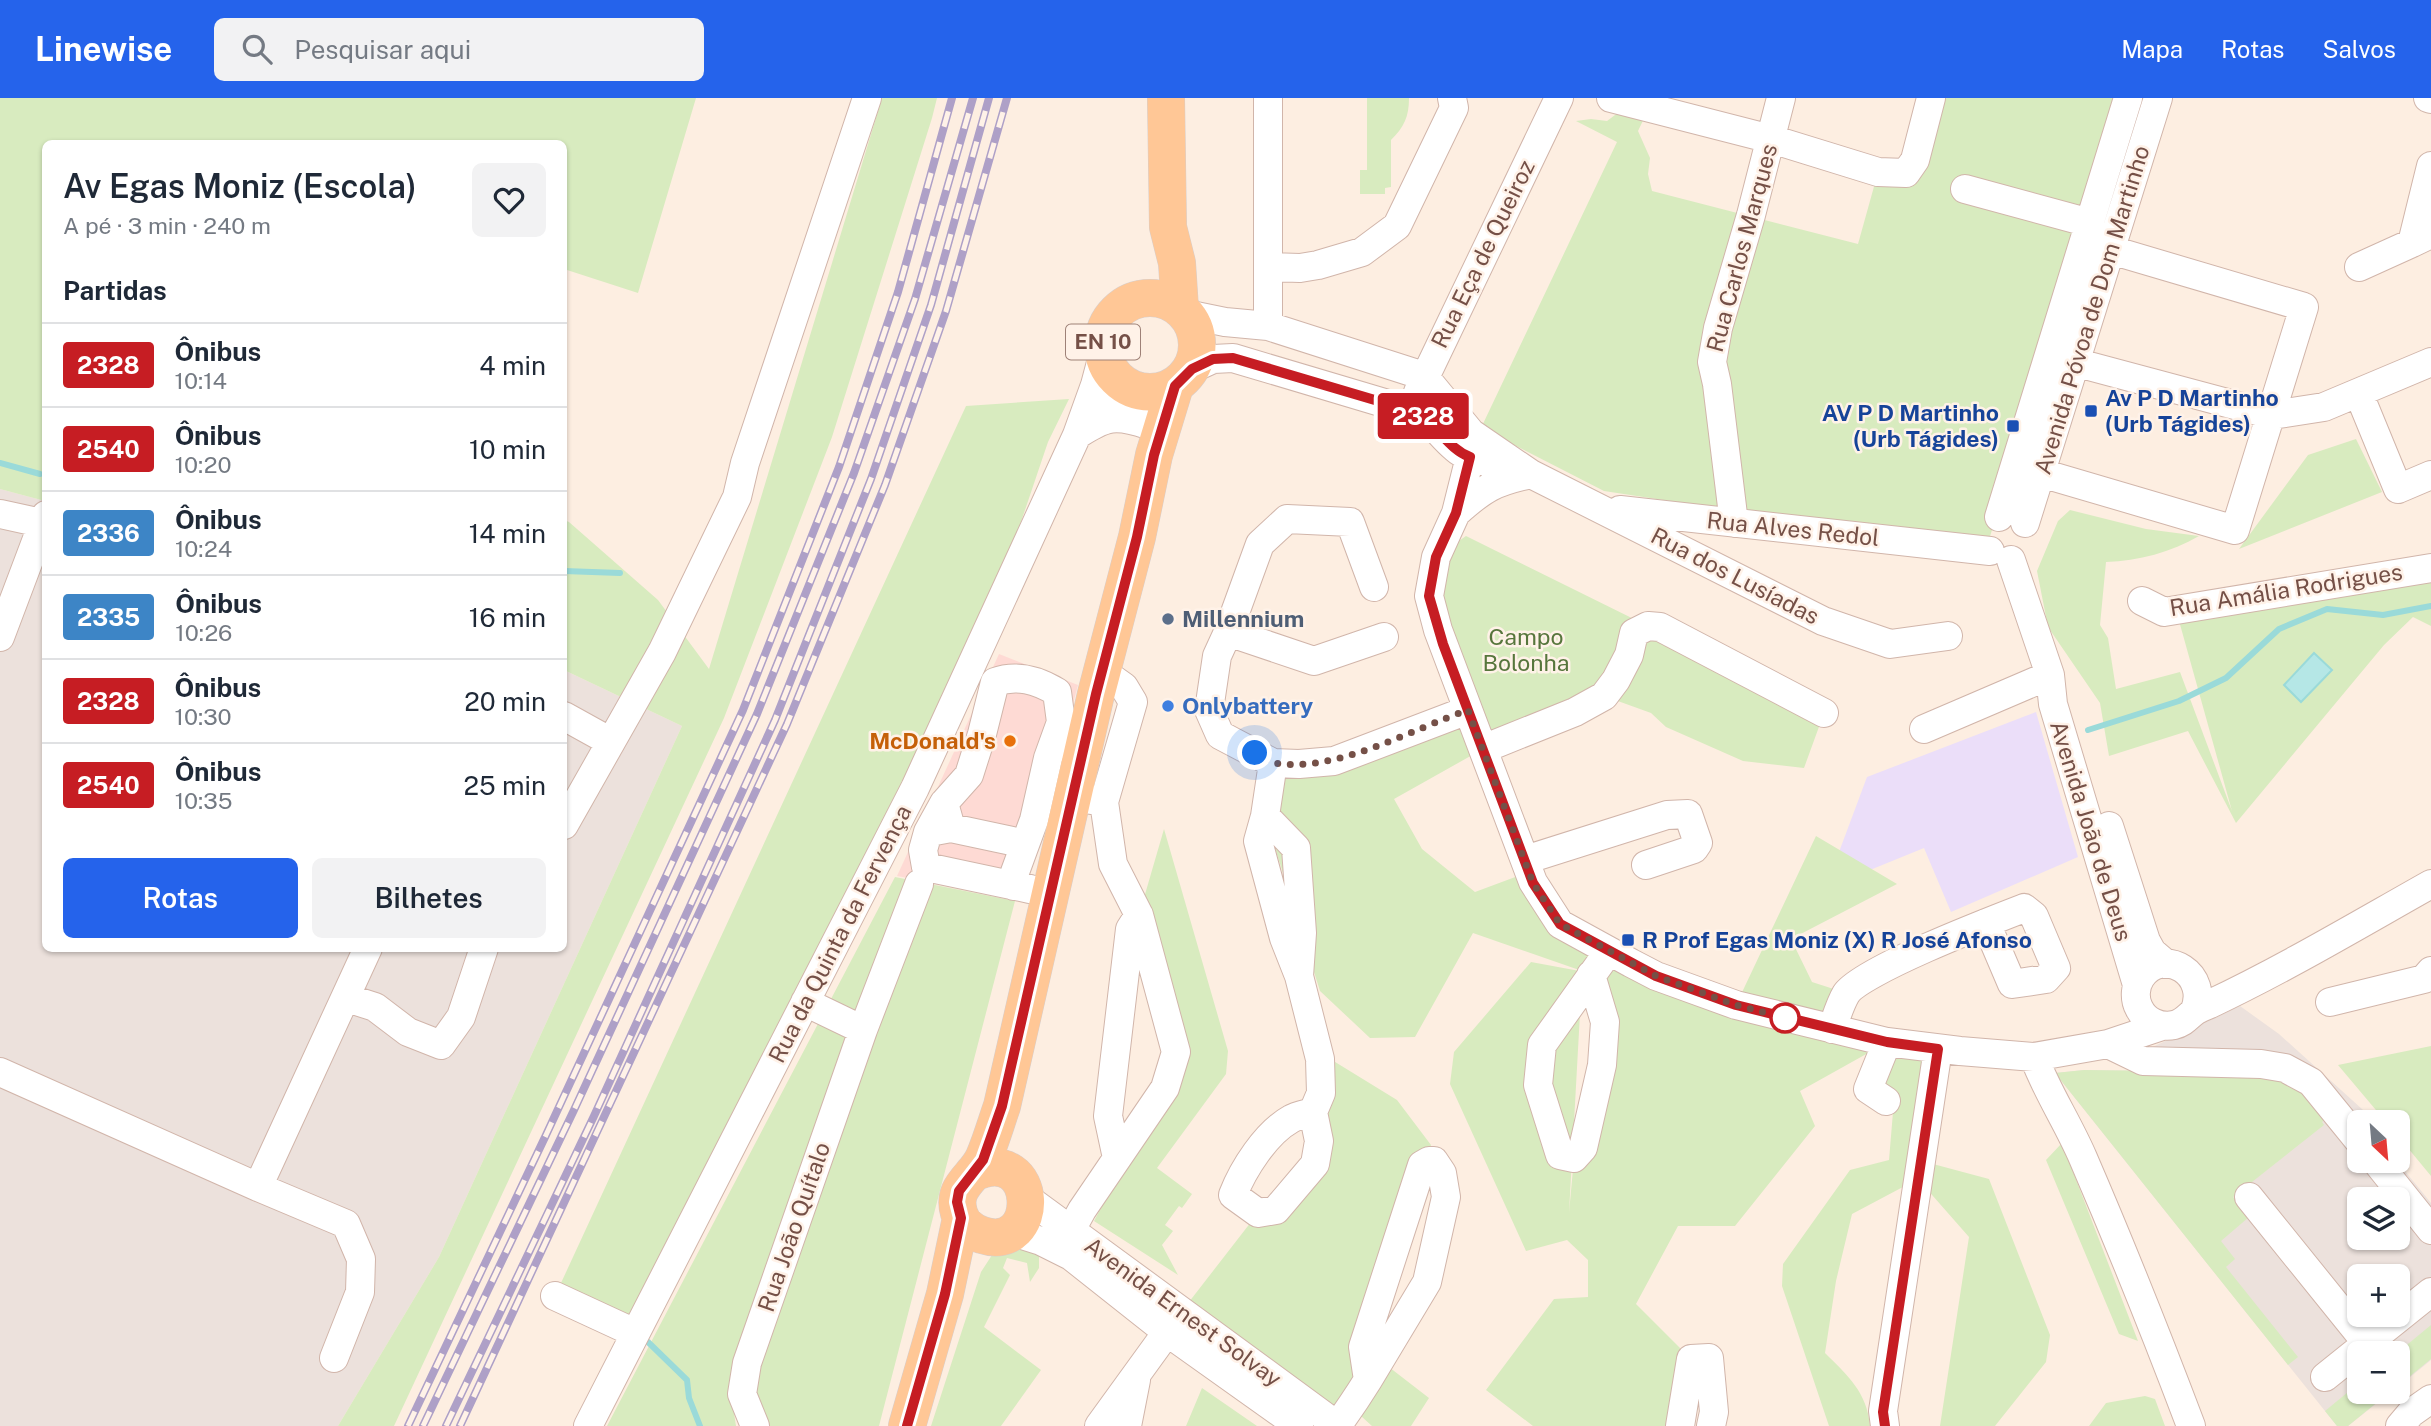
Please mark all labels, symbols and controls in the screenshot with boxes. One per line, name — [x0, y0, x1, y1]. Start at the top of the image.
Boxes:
search box — [214, 18, 704, 81]
text: Linewise — [35, 30, 172, 68]
icon: search — [238, 30, 276, 68]
text: Pesquisar aqui — [294, 34, 471, 65]
text: Mapa — [2121, 35, 2183, 63]
text: Rotas — [2221, 35, 2284, 63]
text: Salvos — [2322, 35, 2396, 63]
street label: Rua Carlos Marques — [1701, 141, 1782, 355]
street label: Avenida Póvoa de Dom Martinho — [2029, 142, 2154, 478]
street label: Rua Eça de Queiroz — [1425, 155, 1540, 352]
button: heart — [472, 163, 546, 237]
text: Av Egas Moniz (Escola) — [63, 167, 417, 205]
text: A pé · 3 min · 240 m — [63, 212, 271, 239]
text: Partidas — [63, 275, 167, 306]
road number: EN 10 — [1066, 324, 1140, 360]
text: Ônibus — [175, 336, 261, 367]
text: 4 min — [479, 350, 546, 381]
text: 2328 — [77, 351, 140, 379]
text: 10:14 — [175, 367, 227, 394]
place label: Av P D Martinho (Urb Tágides) — [2105, 384, 2279, 437]
line badge: 2328 — [1374, 393, 1472, 439]
place label: AV P D Martinho (Urb Tágides) — [1822, 399, 1999, 452]
text: 2328 — [1392, 402, 1454, 430]
marker: Av P D Martinho (Urb Tágides) — [2083, 403, 2099, 419]
marker: AV P D Martinho (Urb Tágides) — [2005, 418, 2021, 434]
text: Ônibus — [175, 420, 261, 451]
text: 10 min — [469, 434, 546, 465]
text: 2540 — [77, 435, 140, 463]
text: 10:20 — [175, 451, 232, 478]
text: Ônibus — [175, 504, 262, 535]
street label: Rua Alves Redol — [1705, 506, 1881, 551]
text: 14 min — [469, 518, 546, 549]
text: 2336 — [77, 519, 140, 547]
street label: Rua dos Lusíadas — [1647, 522, 1824, 630]
text: 10:24 — [175, 535, 232, 562]
street label: Rua Amália Rodrigues — [2168, 558, 2404, 621]
text: Ônibus — [175, 588, 262, 619]
text: 16 min — [469, 602, 546, 633]
text: 2335 — [77, 603, 140, 631]
place label: Millennium — [1182, 605, 1304, 632]
marker: Millennium — [1160, 611, 1176, 627]
text: 10:26 — [175, 619, 232, 646]
park label: Campo Bolonha — [1482, 623, 1570, 676]
text: Ônibus — [175, 672, 261, 703]
text: 20 min — [464, 686, 546, 717]
text: 2328 — [77, 687, 140, 715]
place label: Onlybattery — [1182, 692, 1313, 719]
marker: Onlybattery — [1160, 698, 1176, 714]
text: 10:30 — [175, 703, 232, 730]
street label: Avenida João de Deus — [2045, 717, 2138, 944]
place label: McDonald's — [869, 727, 996, 754]
marker: McDonald's — [1002, 733, 1018, 749]
your location — [1237, 735, 1272, 770]
text: Ônibus — [175, 756, 261, 787]
text: 25 min — [463, 770, 546, 801]
text: 2540 — [77, 771, 140, 799]
text: 10:35 — [175, 787, 233, 814]
street label: Rua da Quinta da Fervença — [763, 801, 916, 1067]
button: Rotas — [63, 858, 298, 938]
button: Bilhetes — [312, 858, 546, 938]
place label: R Prof Egas Moniz (X) R José Afonso — [1642, 926, 2032, 953]
marker: R Prof Egas Moniz (X) R José Afonso — [1620, 932, 1636, 948]
unlabelled marker — [1770, 1003, 1800, 1033]
north arrow — [2347, 1110, 2410, 1172]
map controls — [2347, 1110, 2410, 1404]
street label: Rua João Quítalo — [752, 1139, 835, 1315]
button: layers — [2347, 1187, 2410, 1250]
street label: Avenida Ernest Solvay — [1080, 1231, 1287, 1392]
button: + — [2347, 1264, 2410, 1327]
button: − — [2347, 1341, 2410, 1404]

